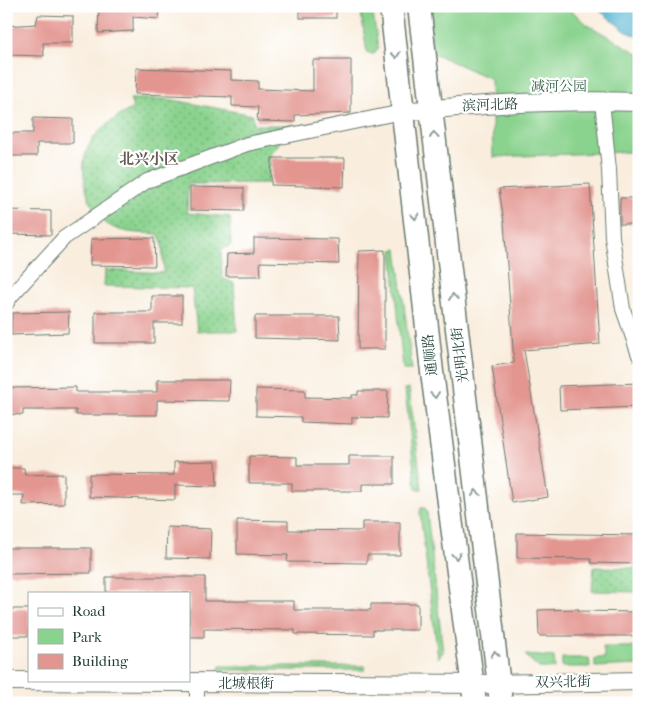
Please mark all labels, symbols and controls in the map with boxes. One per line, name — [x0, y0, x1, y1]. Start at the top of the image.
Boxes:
one-way arrow — [390, 51, 401, 59]
park label: 减河公园 — [531, 78, 587, 95]
street label: 滨河北路 — [462, 96, 518, 114]
one-way arrow — [429, 131, 440, 139]
district label: 北兴小区 — [119, 150, 179, 168]
one-way arrow — [409, 212, 420, 220]
one-way arrow — [448, 293, 459, 301]
street label: 光明北街 — [448, 326, 472, 384]
street label: 通顺路 — [419, 333, 441, 377]
one-way arrow — [429, 391, 440, 399]
one-way arrow — [471, 489, 482, 497]
one-way arrow — [450, 552, 461, 560]
legend — [28, 592, 190, 682]
text: Road — [72, 602, 106, 620]
text: Park — [72, 628, 102, 646]
one-way arrow — [490, 650, 501, 658]
text: Building — [72, 652, 129, 670]
street label: 双兴北街 — [535, 673, 591, 691]
street label: 北城根街 — [218, 675, 274, 692]

